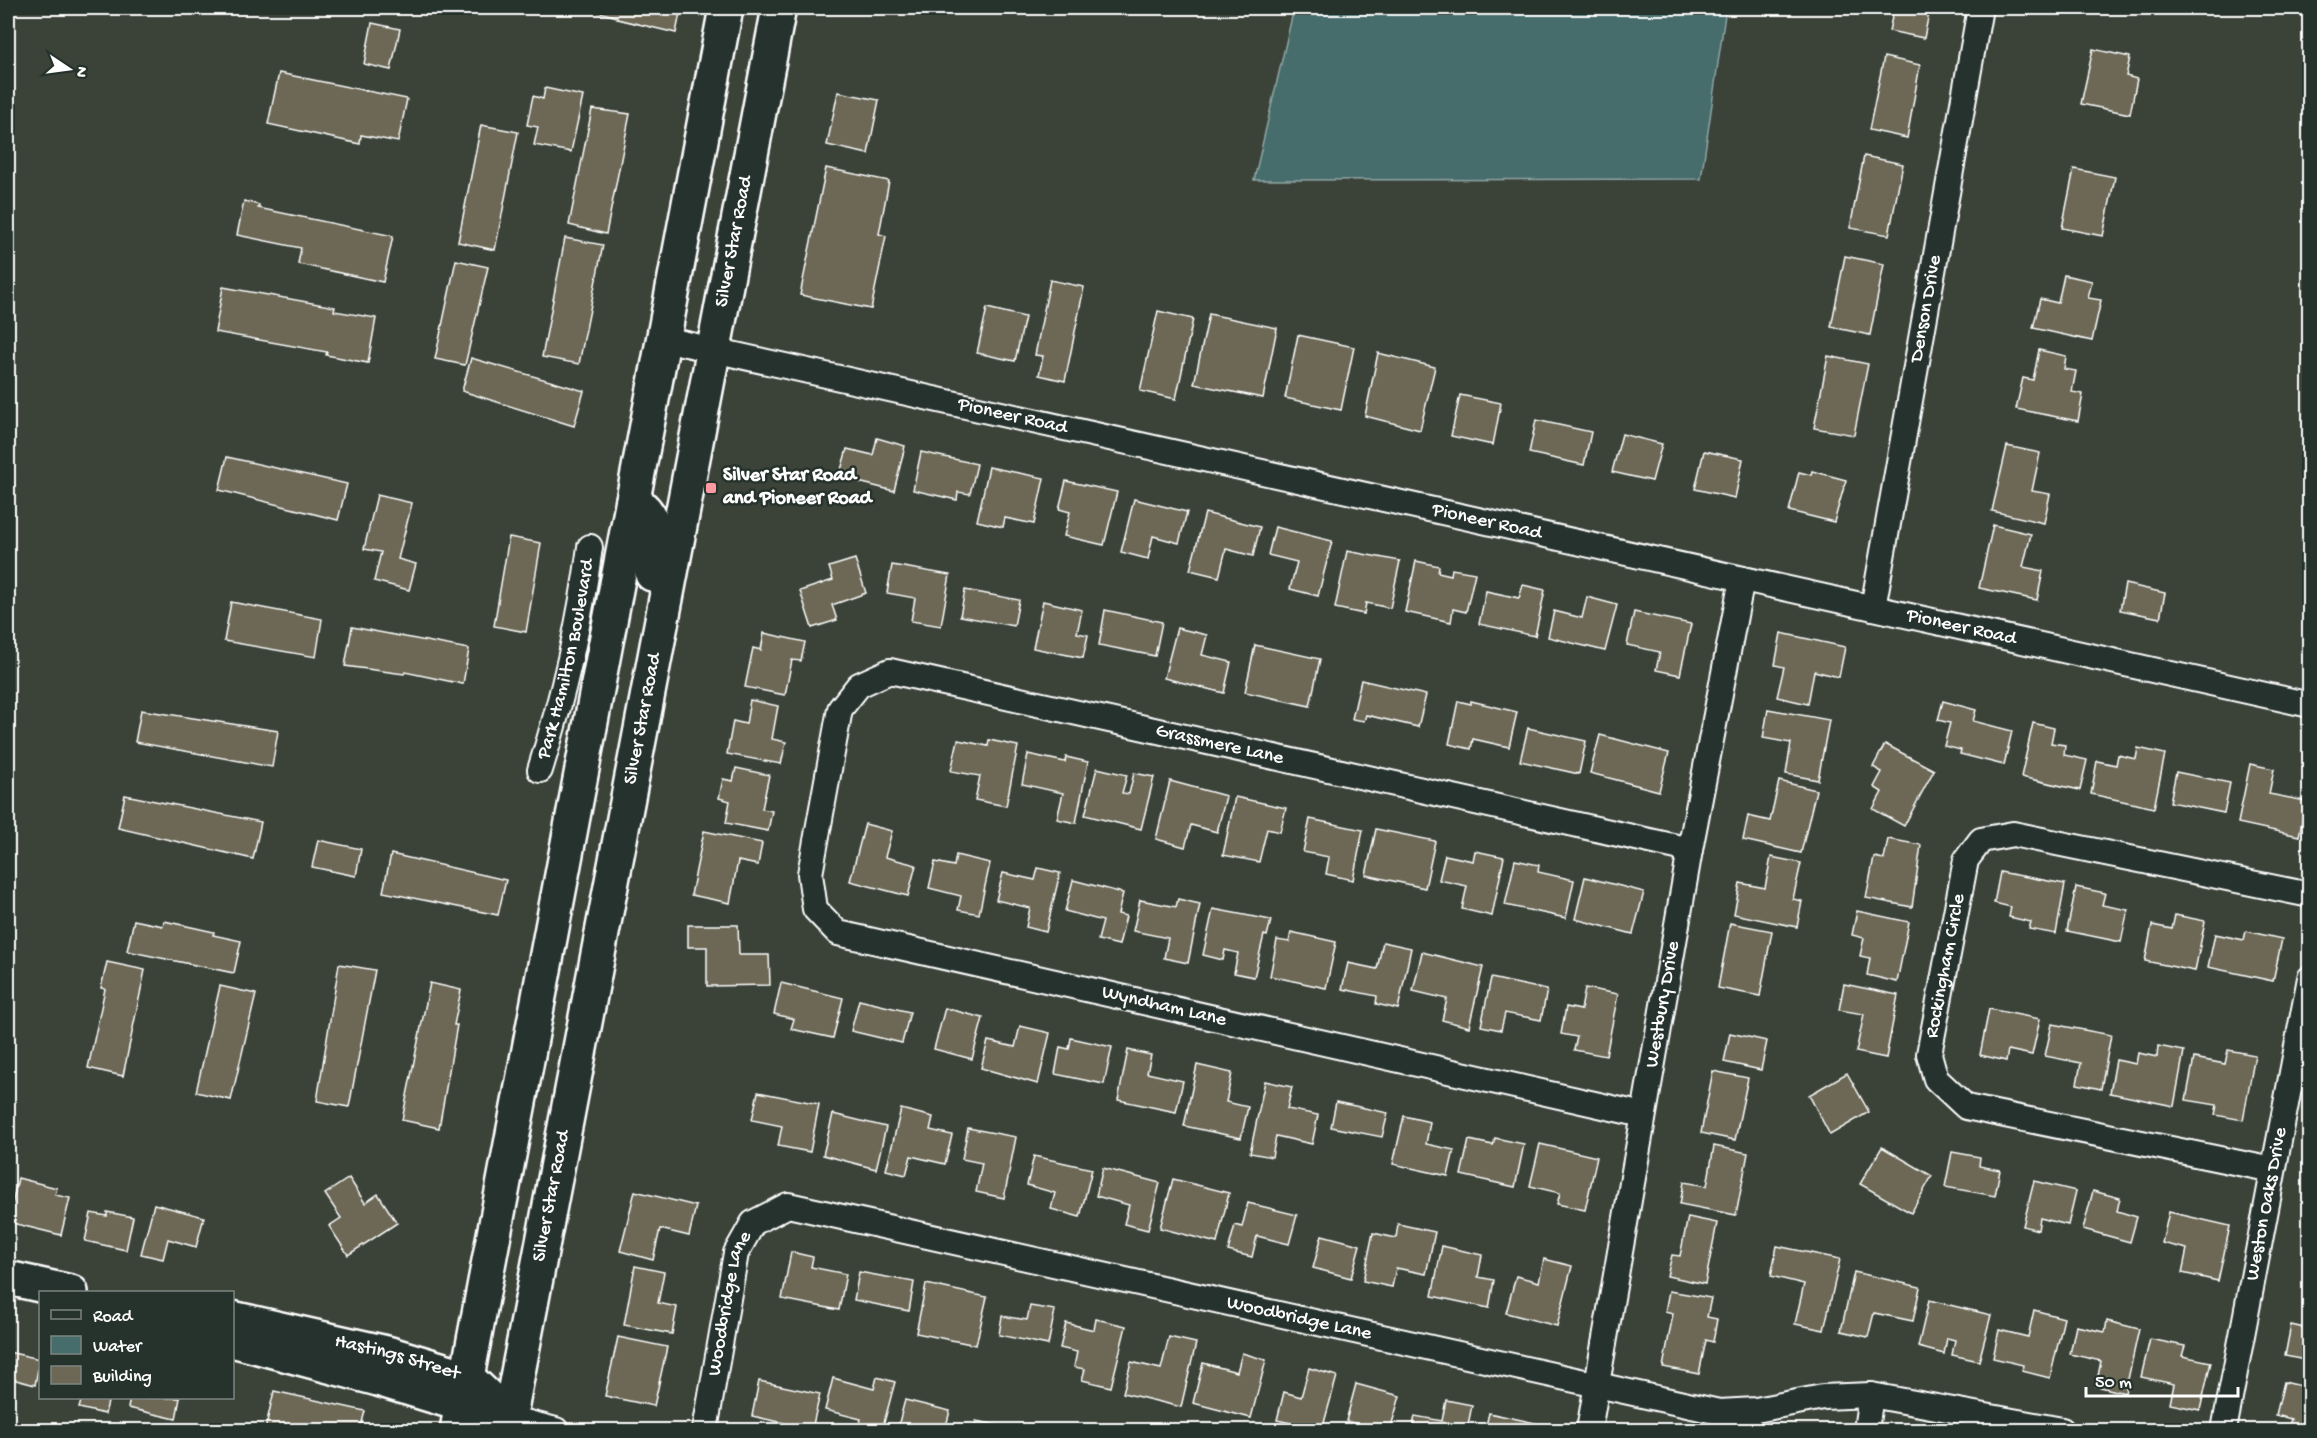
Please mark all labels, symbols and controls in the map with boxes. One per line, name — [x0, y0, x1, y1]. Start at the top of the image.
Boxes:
north arrow — [39, 39, 99, 99]
text: N — [70, 64, 91, 79]
street label: Silver Star Road — [711, 172, 759, 309]
street label: Denson Drive — [1905, 253, 1947, 366]
street label: Pioneer Road — [955, 393, 1072, 440]
place label: Silver Star Road and Pioneer Road — [722, 465, 874, 511]
marker: Silver Star Road and Pioneer Road — [704, 481, 718, 495]
street label: Pioneer Road — [1429, 498, 1546, 546]
street label: Park Hamilton Boulevard — [532, 555, 600, 763]
street label: Pioneer Road — [1903, 604, 2020, 651]
street label: Silver Star Road — [619, 649, 667, 786]
street label: Grassmere Lane — [1153, 719, 1286, 770]
street label: Rockingham Circle — [1921, 891, 1971, 1040]
street label: Westbury Drive — [1641, 939, 1686, 1070]
street label: Wyndham Lane — [1099, 981, 1229, 1033]
street label: Weston Oaks Drive — [2241, 1125, 2293, 1283]
street label: Silver Star Road — [528, 1126, 576, 1264]
street label: Woodbridge Lane — [703, 1226, 758, 1378]
legend — [39, 1291, 234, 1399]
street label: Woodbridge Lane — [1224, 1291, 1374, 1346]
text: Road — [93, 1307, 134, 1328]
street label: Hastings Street — [332, 1330, 464, 1386]
text: Water — [93, 1337, 143, 1358]
scale bar — [2086, 1360, 2238, 1398]
text: Building — [92, 1367, 152, 1388]
text: 50 m — [2095, 1373, 2132, 1394]

